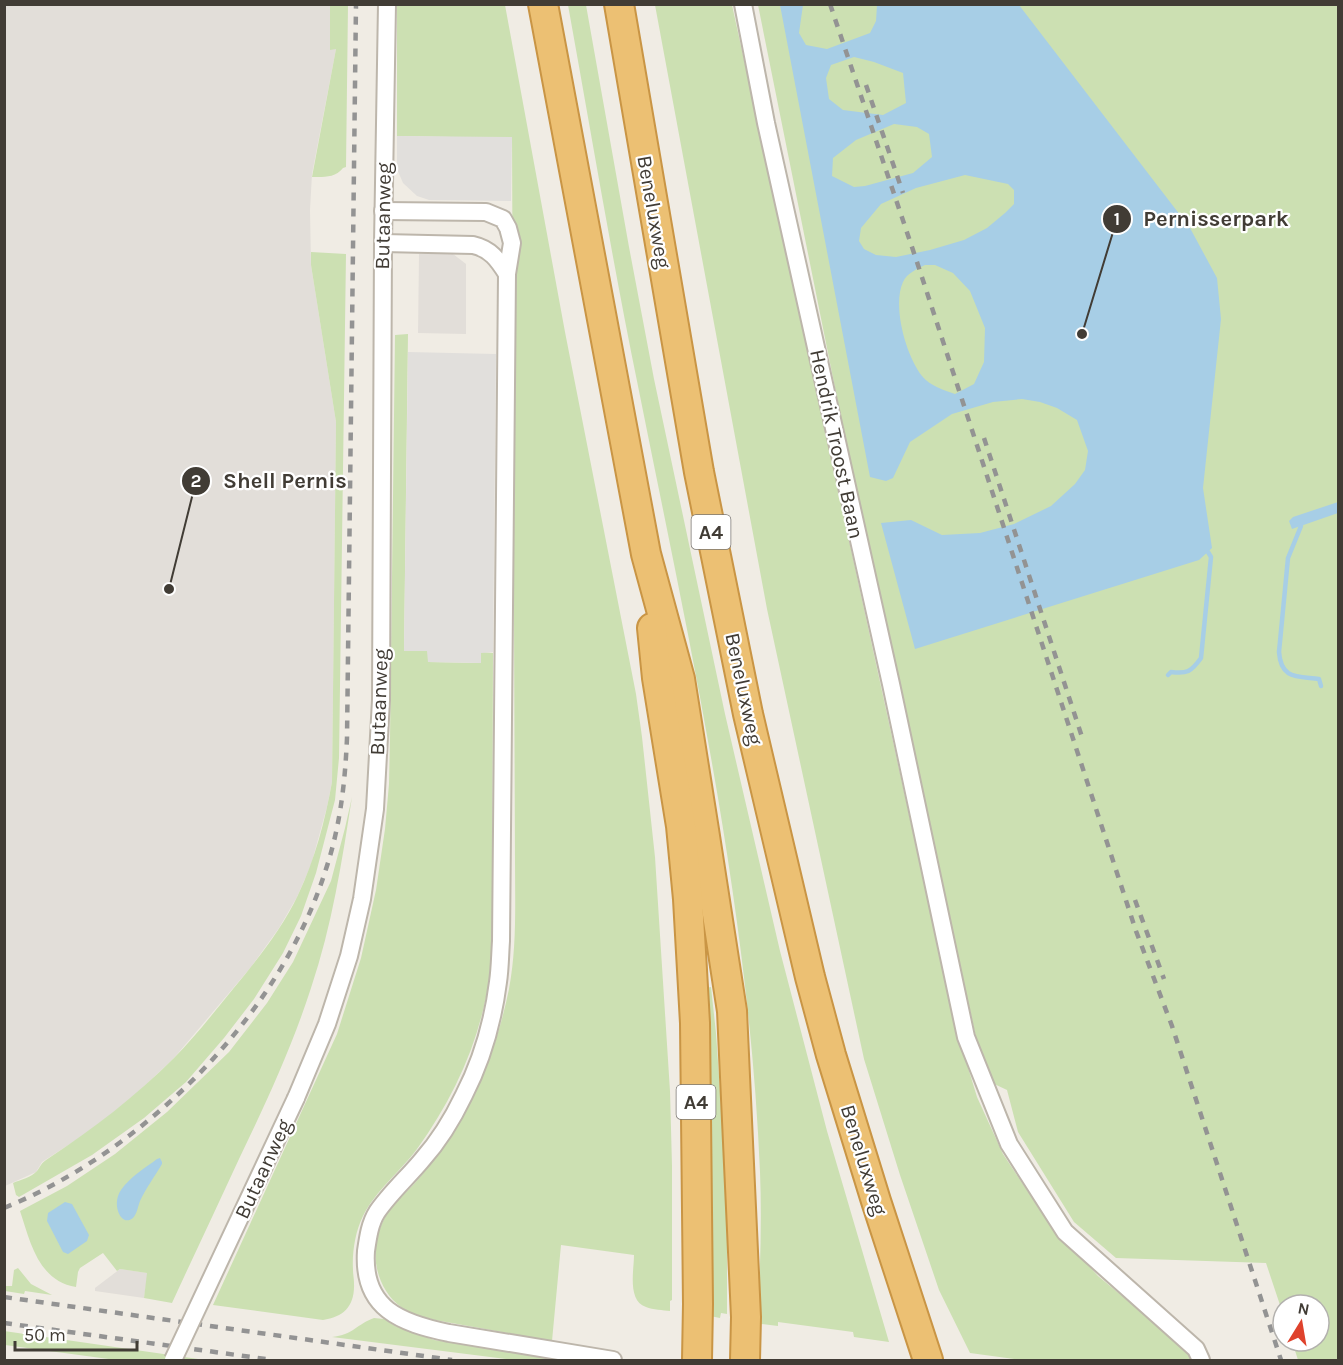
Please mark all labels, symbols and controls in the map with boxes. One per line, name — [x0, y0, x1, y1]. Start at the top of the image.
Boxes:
street label: Beneluxweg — [632, 154, 676, 271]
street label: Butaanweg — [370, 162, 396, 270]
callout: Pernisserpark — [1102, 199, 1301, 239]
text: Pernisserpark — [1143, 206, 1289, 232]
text: 1 — [1114, 208, 1120, 230]
street label: Hendrik Troost Baan — [805, 347, 869, 541]
callout: Shell Pernis — [181, 461, 359, 501]
text: Shell Pernis — [223, 468, 347, 494]
text: 2 — [191, 470, 201, 492]
road number: A4 — [692, 515, 730, 549]
street label: Beneluxweg — [720, 631, 768, 748]
street label: Butaanweg — [365, 648, 393, 756]
road number: A4 — [676, 1085, 716, 1119]
street label: Beneluxweg — [836, 1102, 892, 1218]
street label: Butaanweg — [229, 1115, 297, 1223]
north arrow — [1271, 1293, 1331, 1353]
text: N — [1296, 1298, 1311, 1319]
scale bar — [15, 1314, 136, 1352]
text: 50 m — [24, 1324, 66, 1346]

